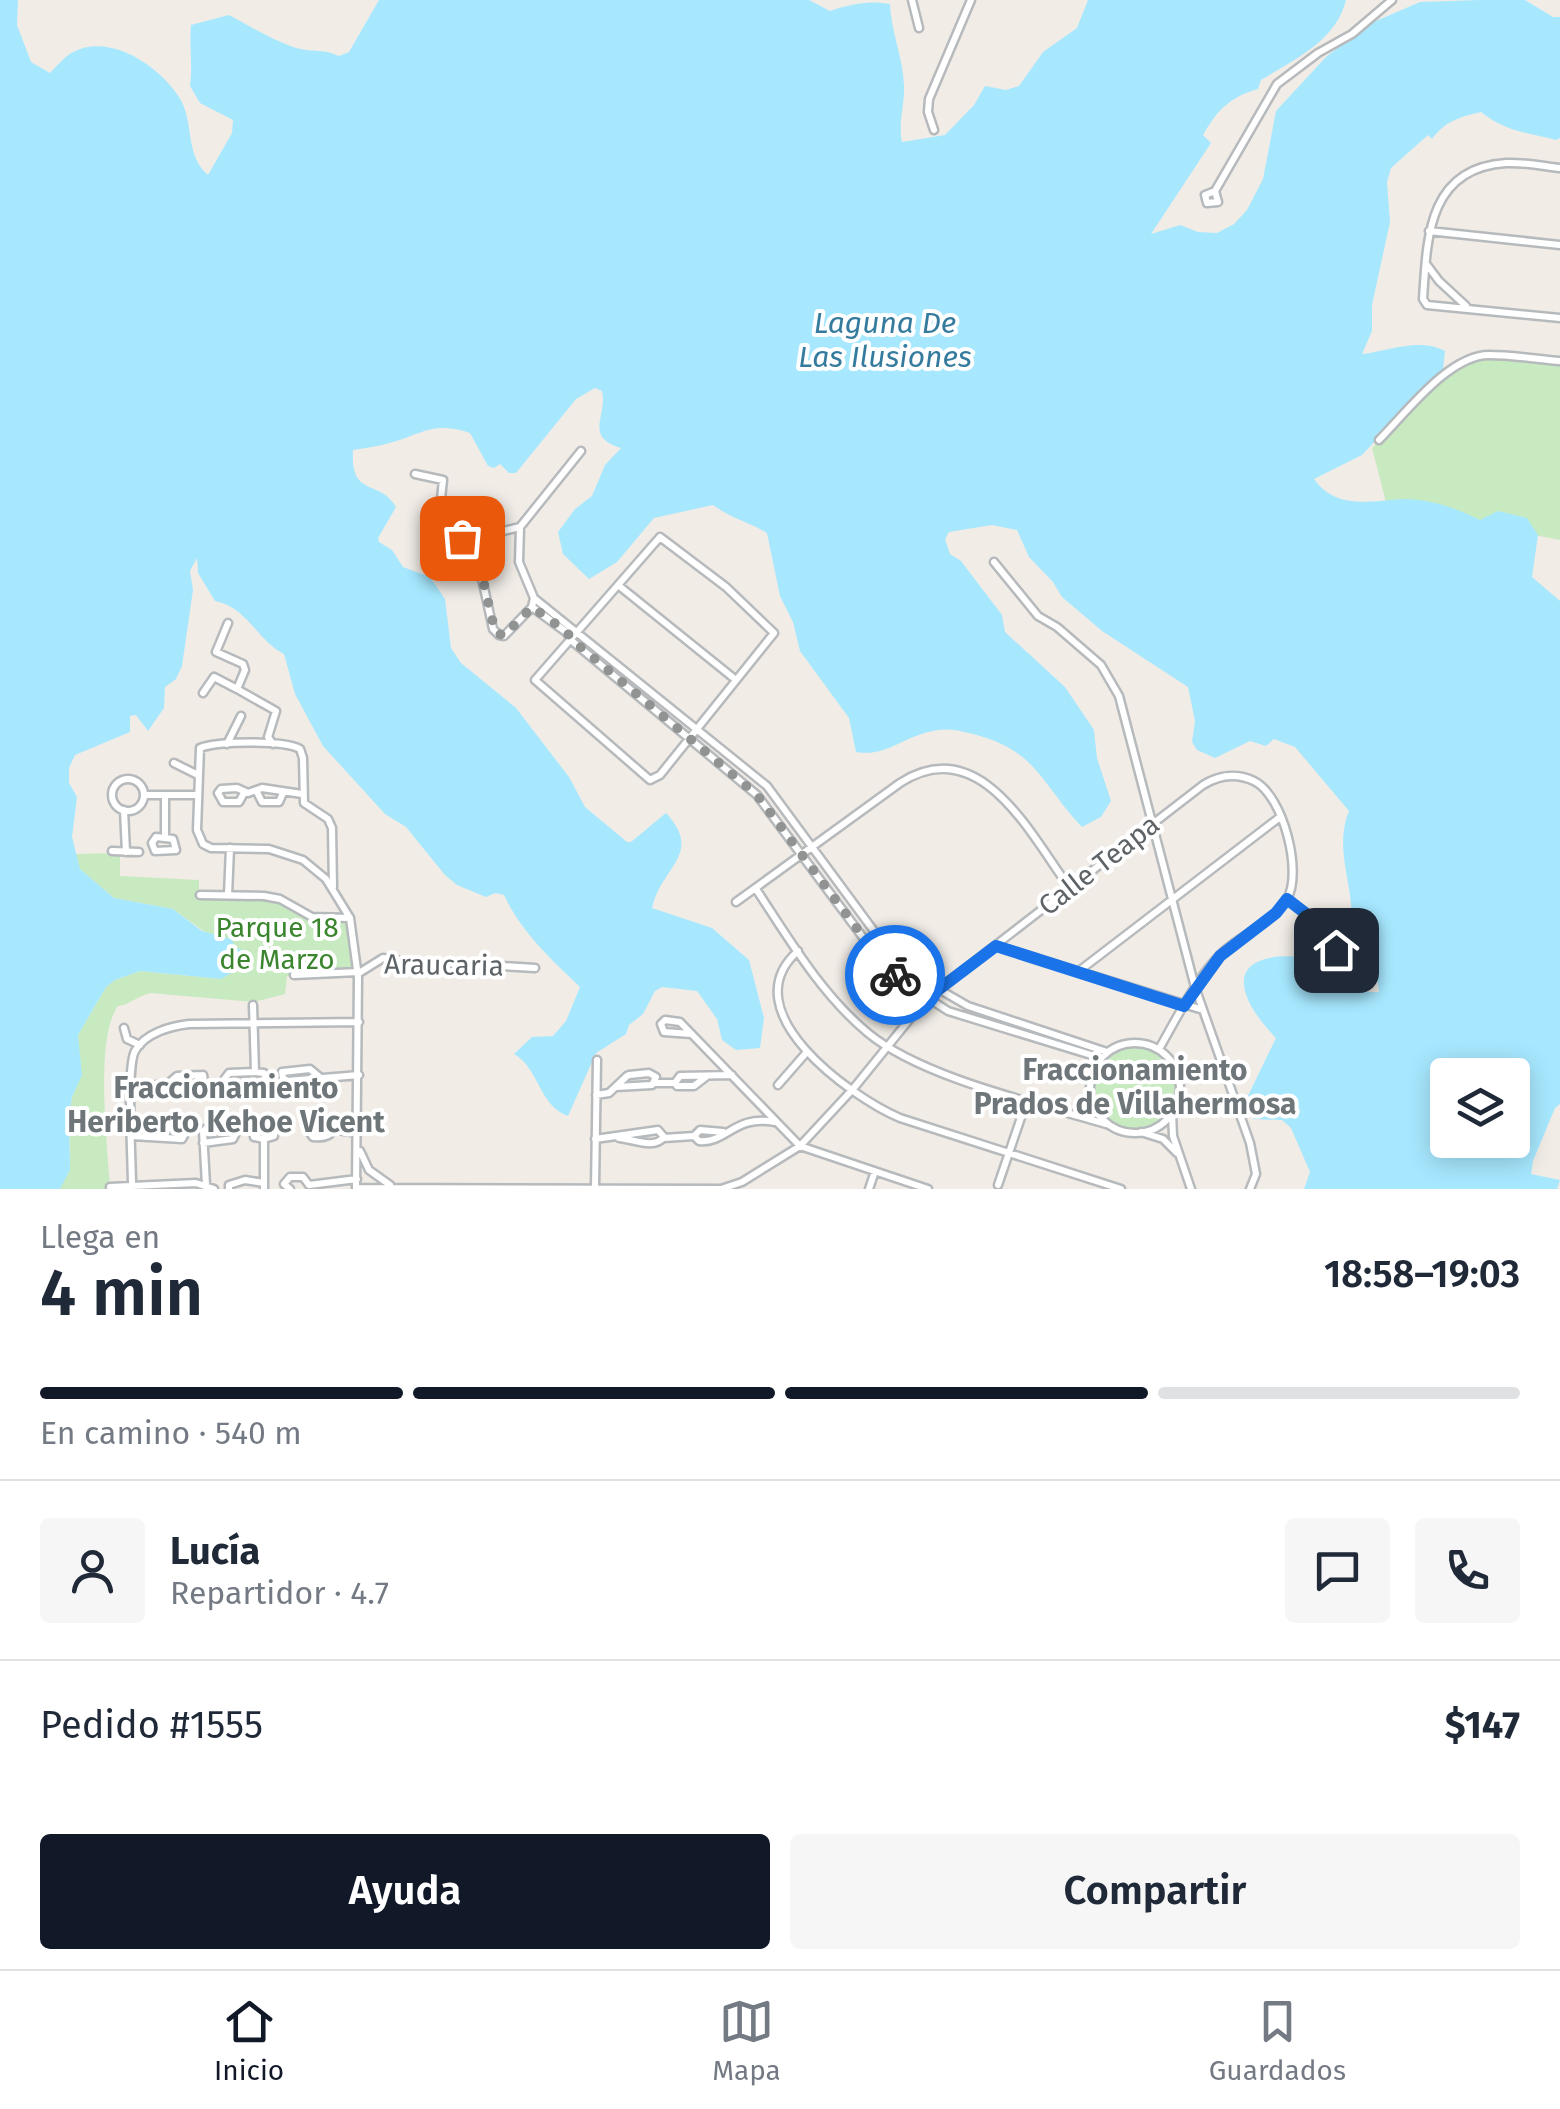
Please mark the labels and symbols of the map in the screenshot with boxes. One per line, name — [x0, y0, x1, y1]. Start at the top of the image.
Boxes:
water label: Laguna De Las Ilusiones — [798, 305, 972, 375]
pin — [420, 496, 505, 581]
street label: Calle Teapa — [1032, 808, 1166, 922]
pin — [1294, 908, 1379, 993]
park label: Parque 18 de Marzo — [215, 911, 339, 976]
courier — [845, 925, 945, 1025]
street label: Araucaria — [384, 947, 504, 983]
district label: Fraccionamiento Prados de Villahermosa — [974, 1052, 1296, 1122]
district label: Fraccionamiento Heriberto Kehoe Vicent — [67, 1070, 385, 1140]

